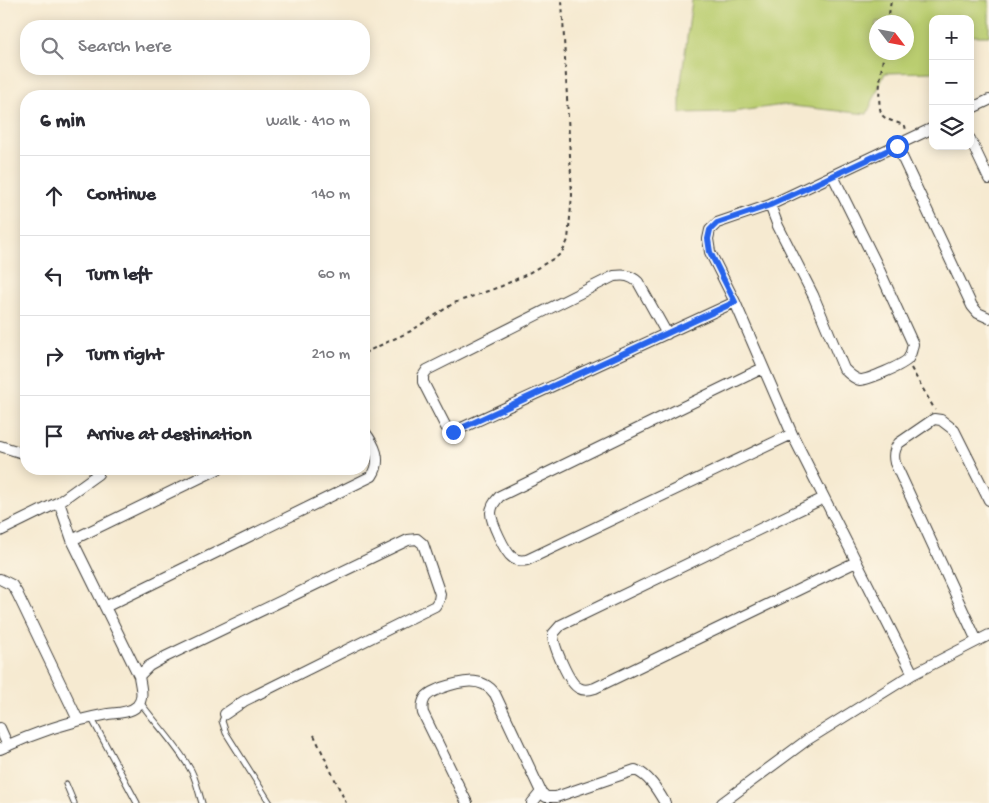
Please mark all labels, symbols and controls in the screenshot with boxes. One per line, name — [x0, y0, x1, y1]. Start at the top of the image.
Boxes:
north arrow — [869, 15, 914, 60]
map controls — [929, 15, 974, 150]
button: + — [929, 15, 974, 60]
search box — [20, 20, 370, 75]
icon: search — [38, 34, 66, 62]
text: Search here — [78, 36, 172, 59]
button: − — [929, 60, 974, 105]
button: layers — [929, 105, 974, 150]
text: 6 min — [40, 110, 85, 135]
text: Walk · 410 m — [266, 113, 350, 132]
route start — [886, 135, 909, 158]
icon: ahead — [40, 182, 68, 210]
text: Continue — [87, 184, 156, 207]
text: 140 m — [312, 186, 350, 205]
icon: left — [40, 262, 68, 290]
text: Turn left — [87, 264, 151, 287]
text: 60 m — [318, 266, 350, 285]
icon: right — [40, 342, 68, 370]
text: Turn right — [87, 344, 163, 367]
text: 210 m — [311, 346, 350, 365]
route end — [442, 421, 465, 444]
icon: arrive — [40, 422, 68, 450]
text: Arrive at destination — [87, 424, 251, 447]

